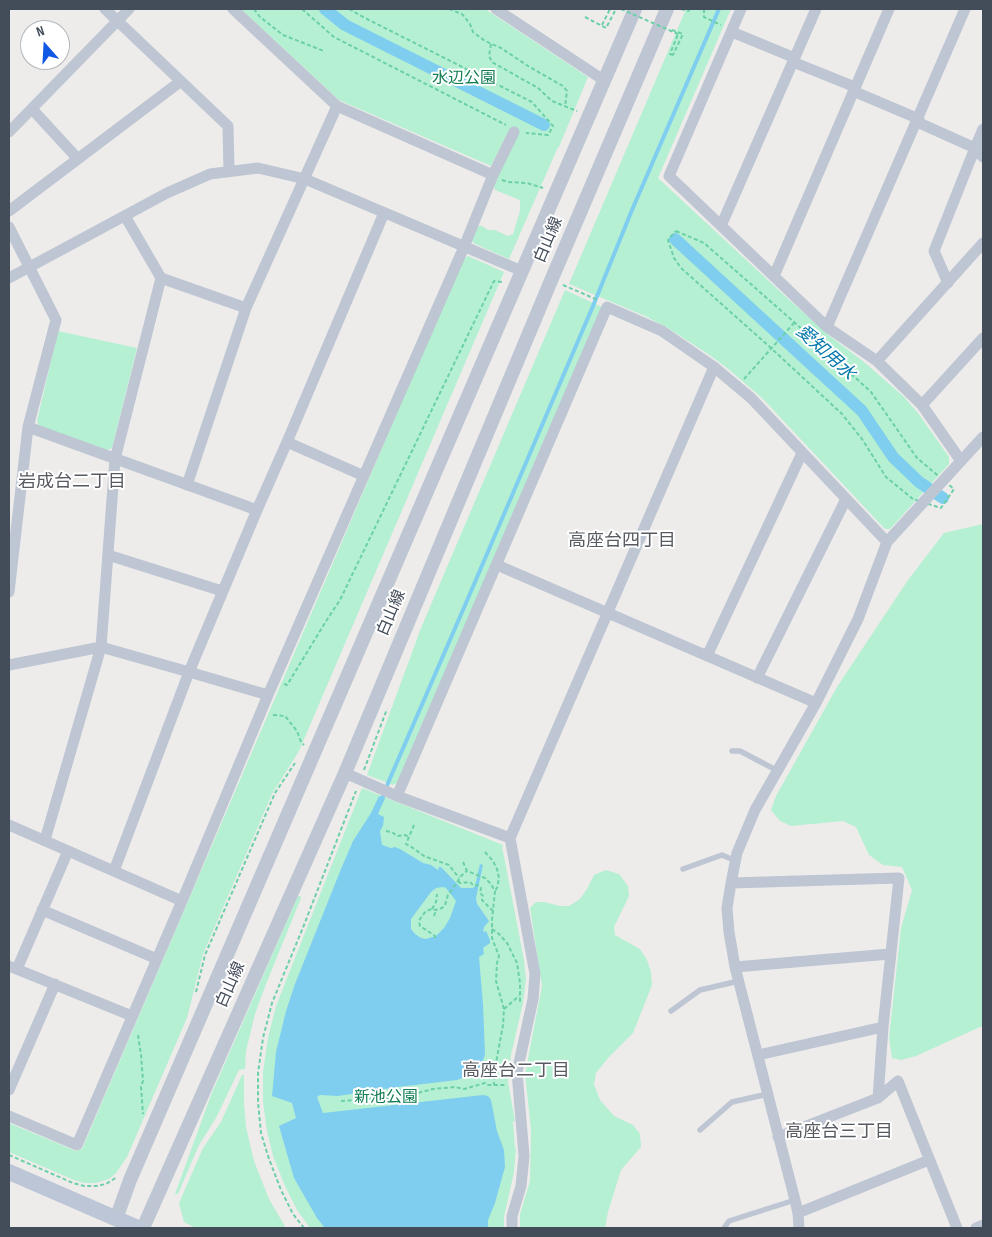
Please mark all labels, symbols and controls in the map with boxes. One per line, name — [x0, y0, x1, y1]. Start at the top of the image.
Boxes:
north arrow — [20, 20, 70, 70]
text: N — [34, 22, 47, 41]
park label: 水辺公園 — [432, 69, 496, 89]
street label: 白山線 — [531, 214, 567, 266]
water label: 愛知用水 — [791, 321, 859, 385]
district label: 岩成台二丁目 — [18, 471, 126, 493]
district label: 高座台四丁目 — [568, 530, 676, 552]
street label: 白山線 — [374, 587, 410, 639]
street label: 白山線 — [212, 959, 250, 1011]
district label: 高座台二丁目 — [462, 1060, 570, 1082]
park label: 新池公園 — [354, 1088, 418, 1108]
district label: 高座台三丁目 — [785, 1121, 893, 1143]

